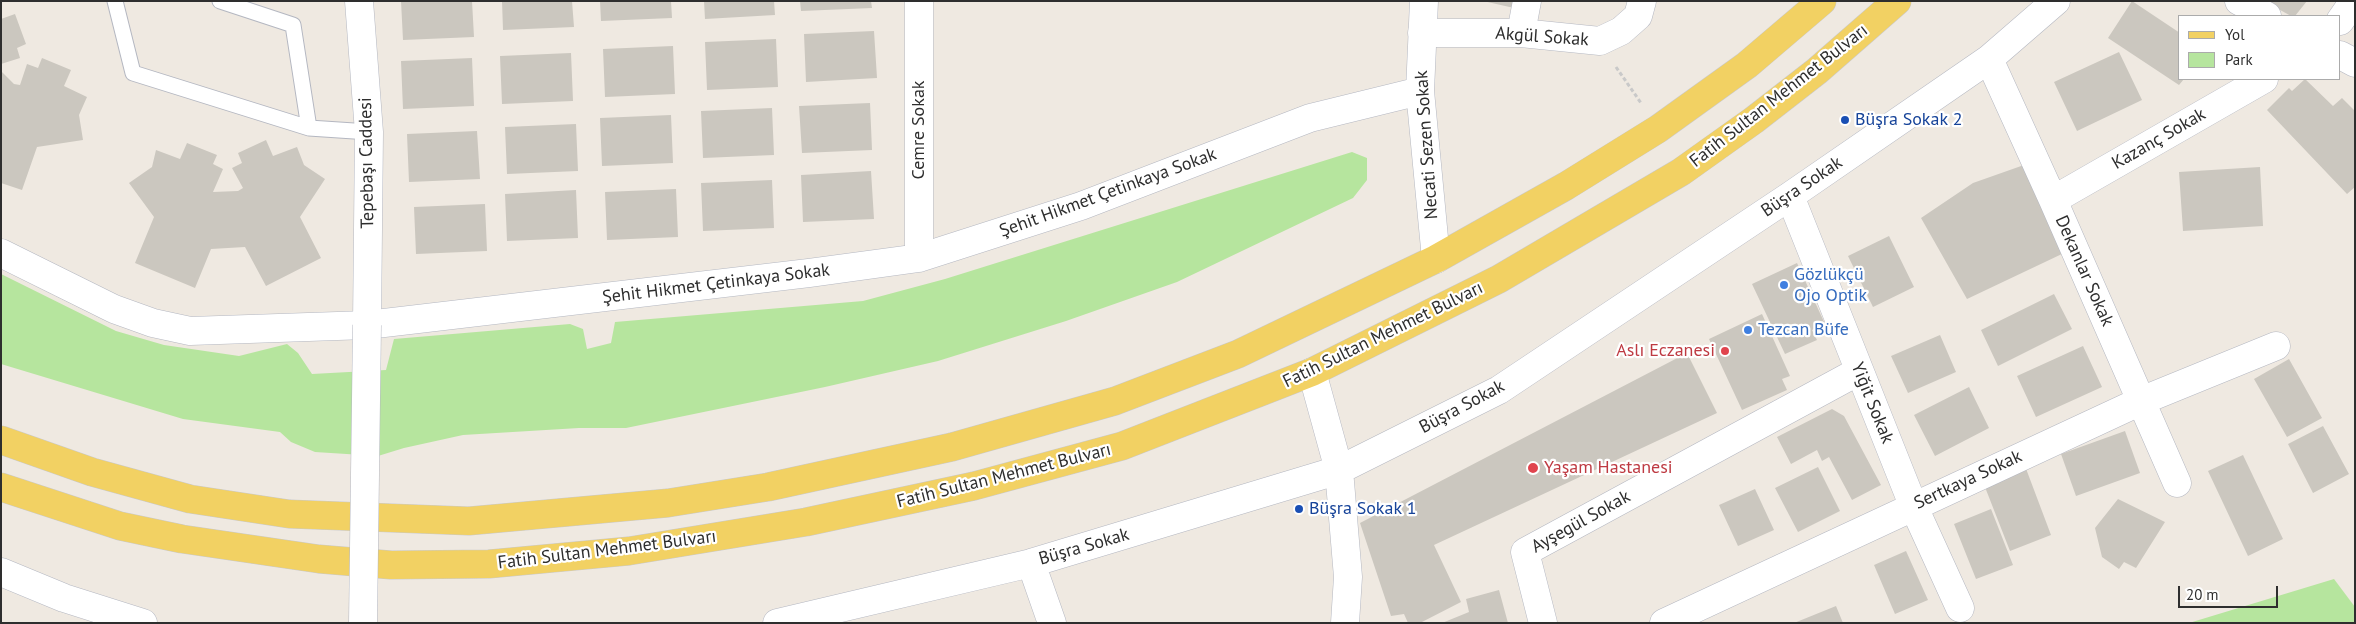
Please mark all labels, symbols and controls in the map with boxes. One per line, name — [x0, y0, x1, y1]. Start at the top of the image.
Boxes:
legend — [2178, 15, 2341, 80]
street label: Fatih Sultan Mehmet Bulvarı — [1686, 20, 1872, 172]
street label: Akgül Sokak — [1494, 23, 1590, 51]
text: Yol — [2225, 25, 2245, 44]
text: Park — [2225, 50, 2253, 69]
street label: Necati Sezen Sokak — [1411, 70, 1443, 220]
street label: Cemre Sokak — [908, 81, 930, 179]
street label: Tepebaşı Caddesi — [355, 97, 379, 229]
street label: Kazanç Sokak — [2108, 104, 2210, 174]
place label: Büşra Sokak 2 — [1855, 109, 1963, 131]
marker: Büşra Sokak 2 — [1839, 114, 1851, 126]
street label: Şehit Hikmet Çetinkaya Sokak — [997, 144, 1219, 242]
street label: Büşra Sokak — [1757, 152, 1847, 222]
street label: Dekanlar Sokak — [2050, 212, 2118, 330]
street label: Şehit Hikmet Çetinkaya Sokak — [601, 259, 831, 309]
place label: Gözlükçü Ojo Optik — [1794, 264, 1867, 306]
street label: Fatih Sultan Mehmet Bulvarı — [1279, 277, 1487, 393]
marker: Gözlükçü Ojo Optik — [1778, 279, 1790, 291]
place label: Tezcan Büfe — [1758, 319, 1849, 341]
marker: Tezcan Büfe — [1742, 324, 1754, 336]
place label: Aslı Eczanesi — [1616, 340, 1715, 362]
marker: Aslı Eczanesi — [1719, 345, 1731, 357]
street label: Yiğit Sokak — [1846, 359, 1898, 447]
street label: Büşra Sokak — [1416, 376, 1508, 438]
street label: Fatih Sultan Mehmet Bulvarı — [895, 439, 1113, 513]
street label: Sertkaya Sokak — [1911, 446, 2025, 514]
place label: Yaşam Hastanesi — [1544, 457, 1673, 479]
marker: Yaşam Hastanesi — [1526, 461, 1540, 475]
street label: Ayşegül Sokak — [1528, 486, 1634, 558]
place label: Büşra Sokak 1 — [1309, 498, 1417, 520]
marker: Büşra Sokak 1 — [1293, 503, 1305, 515]
street label: Büşra Sokak — [1036, 524, 1132, 570]
street label: Fatih Sultan Mehmet Bulvarı — [497, 526, 717, 574]
scale bar — [2181, 576, 2281, 608]
text: 20 m — [2186, 585, 2219, 604]

